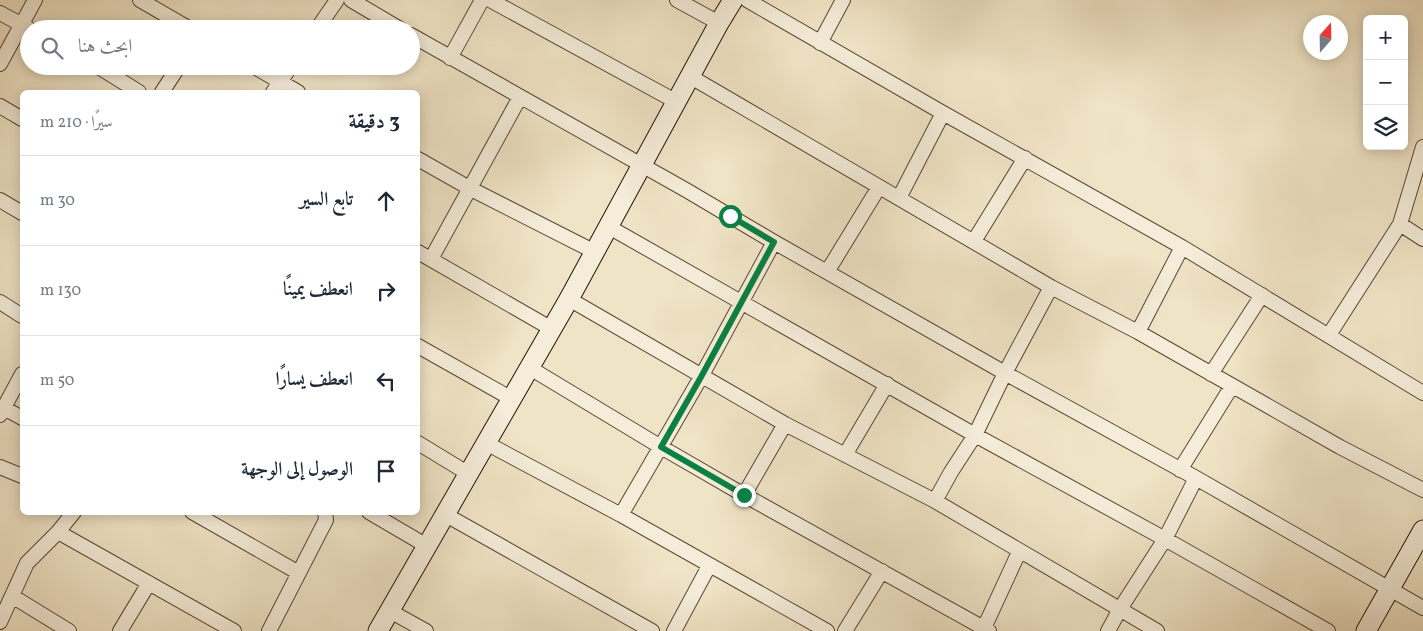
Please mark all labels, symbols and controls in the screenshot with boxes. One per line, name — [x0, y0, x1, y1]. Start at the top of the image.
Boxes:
north arrow — [1303, 15, 1348, 60]
map controls — [1363, 15, 1408, 150]
button: + — [1363, 15, 1408, 60]
search box — [20, 20, 420, 75]
icon: search — [38, 34, 66, 62]
text: ابحث هنا — [78, 34, 132, 60]
button: − — [1363, 60, 1408, 105]
button: layers — [1363, 105, 1408, 150]
text: 3 دقيقة — [348, 108, 400, 137]
text: سيرًا · 210 m — [40, 112, 113, 134]
text: تابع السير — [300, 187, 353, 213]
icon: ahead — [372, 187, 400, 215]
text: 30 m — [40, 190, 75, 212]
route start — [719, 205, 742, 228]
text: انعطف يمينًا — [283, 277, 353, 303]
icon: right — [372, 277, 400, 305]
text: 130 m — [40, 280, 81, 302]
text: انعطف يسارًا — [275, 367, 353, 393]
icon: left — [372, 367, 400, 395]
text: 50 m — [40, 370, 74, 392]
text: الوصول إلى الوجهة — [241, 457, 353, 483]
icon: arrive — [372, 457, 400, 485]
route end — [733, 484, 756, 507]

